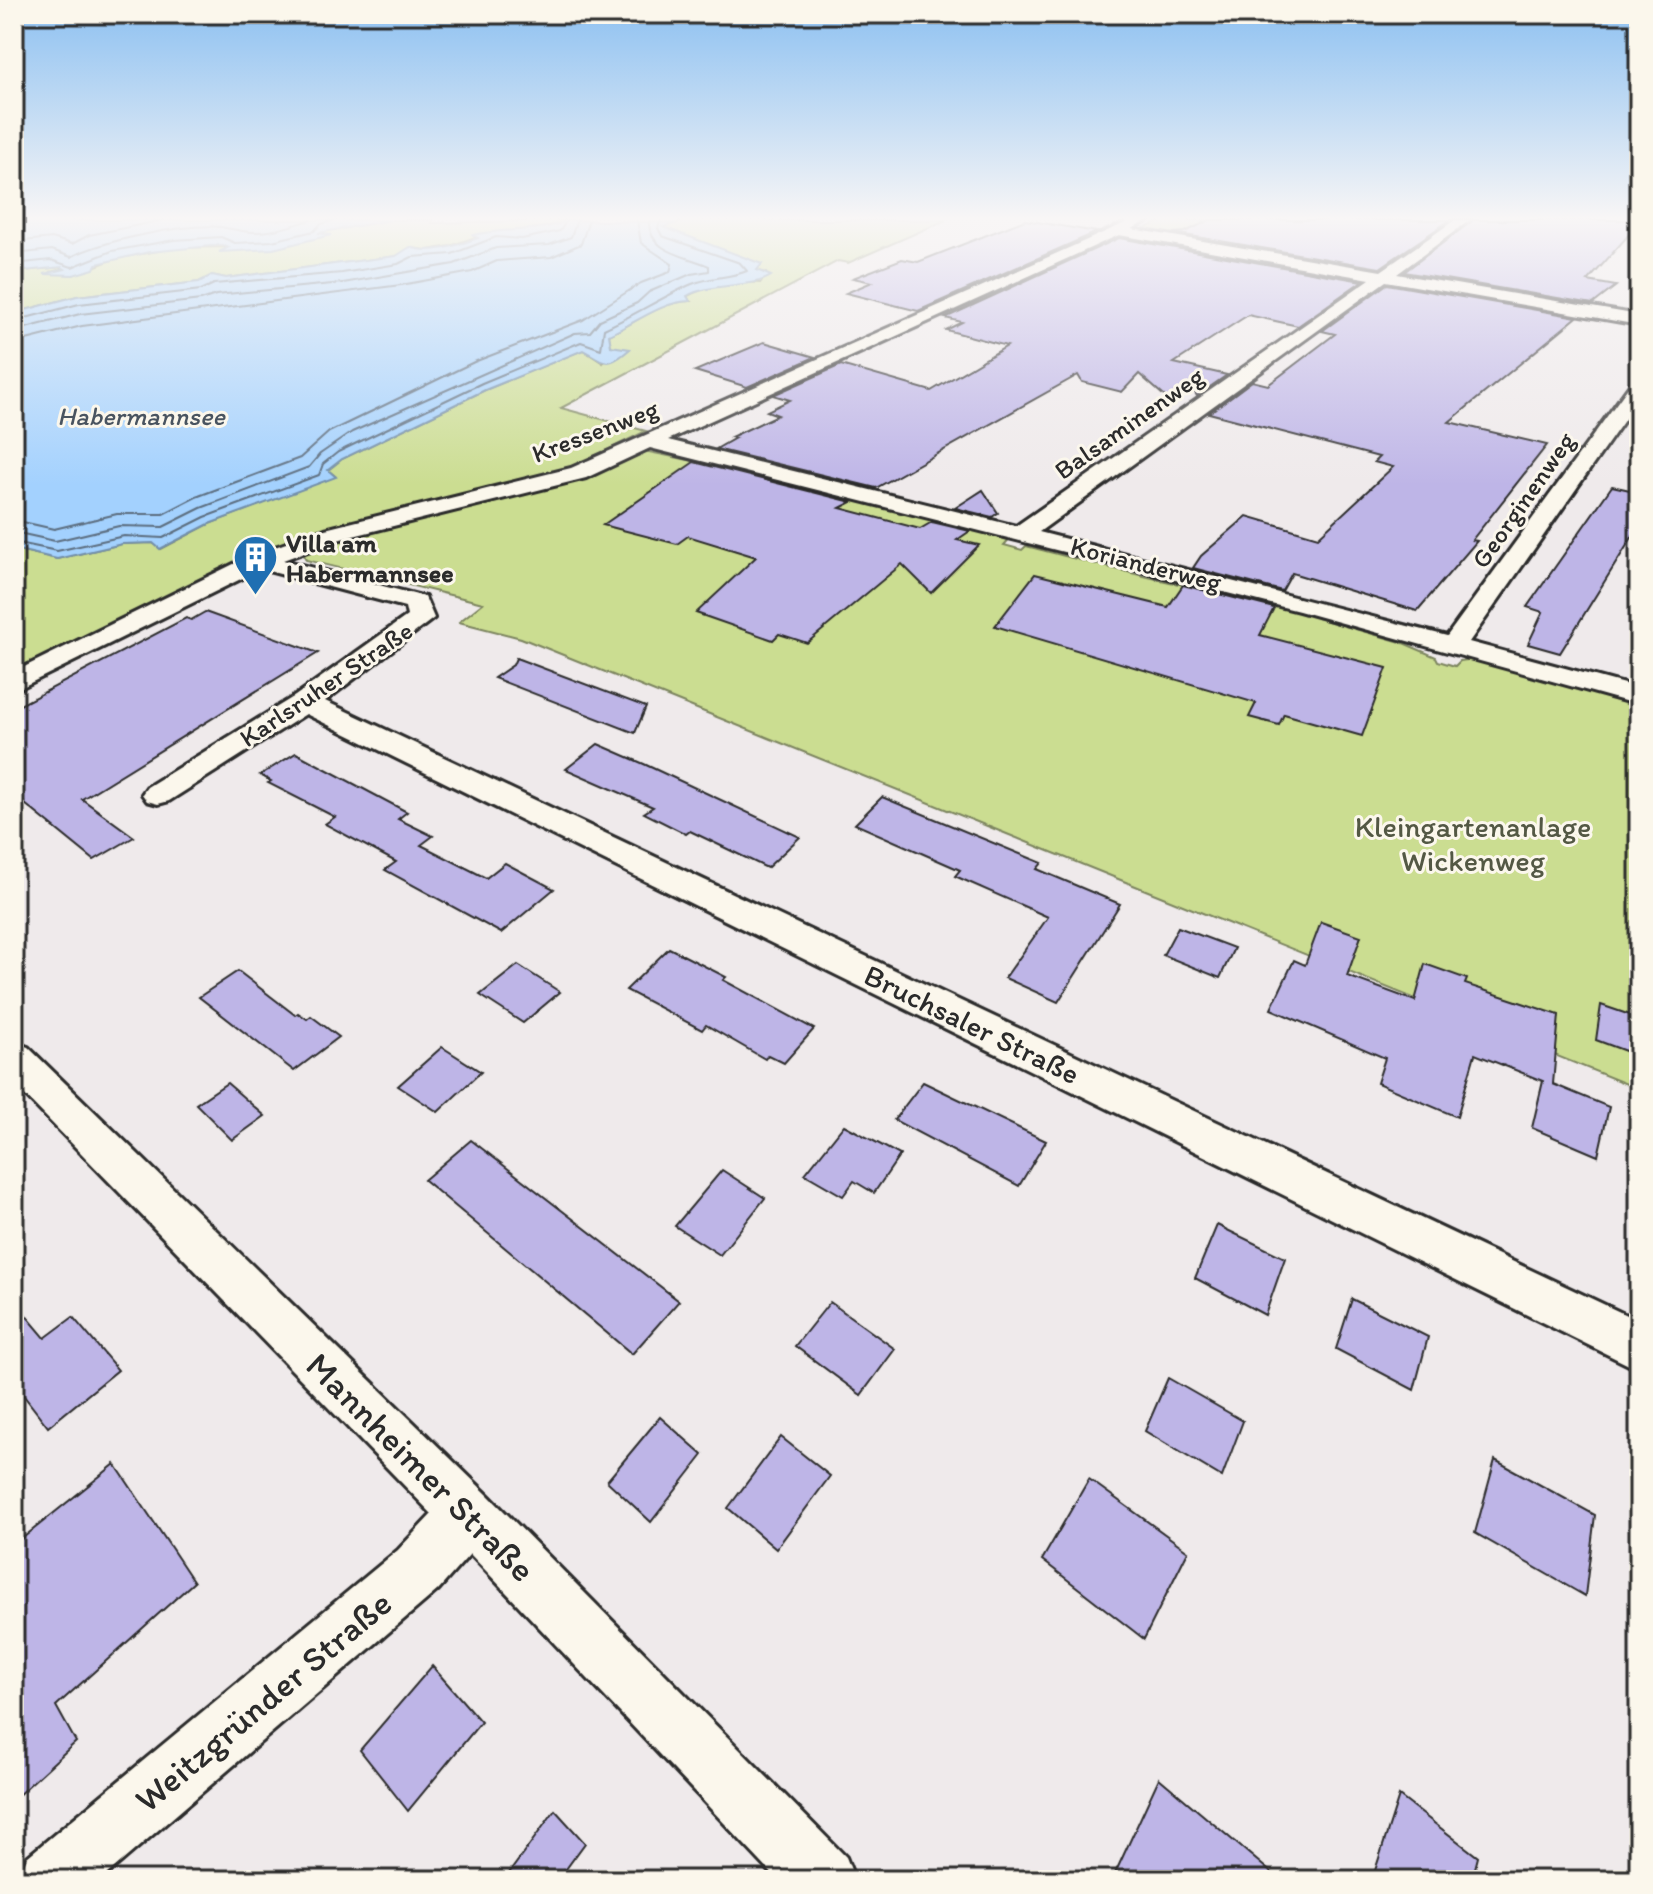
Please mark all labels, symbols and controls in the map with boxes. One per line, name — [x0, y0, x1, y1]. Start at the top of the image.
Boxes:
street label: Balsaminenweg — [1048, 359, 1210, 486]
street label: Kressenweg — [527, 392, 663, 470]
water label: Habermannsee — [57, 400, 226, 432]
street label: Georginenweg — [1464, 425, 1582, 574]
place label: Villa am Habermannsee — [286, 527, 454, 589]
street label: Korianderweg — [1067, 530, 1225, 598]
building icon: Villa am Habermannsee — [231, 534, 279, 597]
street label: Karlsruher Straße — [233, 614, 419, 754]
park label: Kleingartenanlage Wickenweg — [1355, 808, 1591, 879]
street label: Bruchsaler Straße — [858, 956, 1086, 1092]
street label: Mannheimer Straße — [298, 1344, 544, 1590]
street label: Weitzgründer Straße — [126, 1581, 400, 1821]

